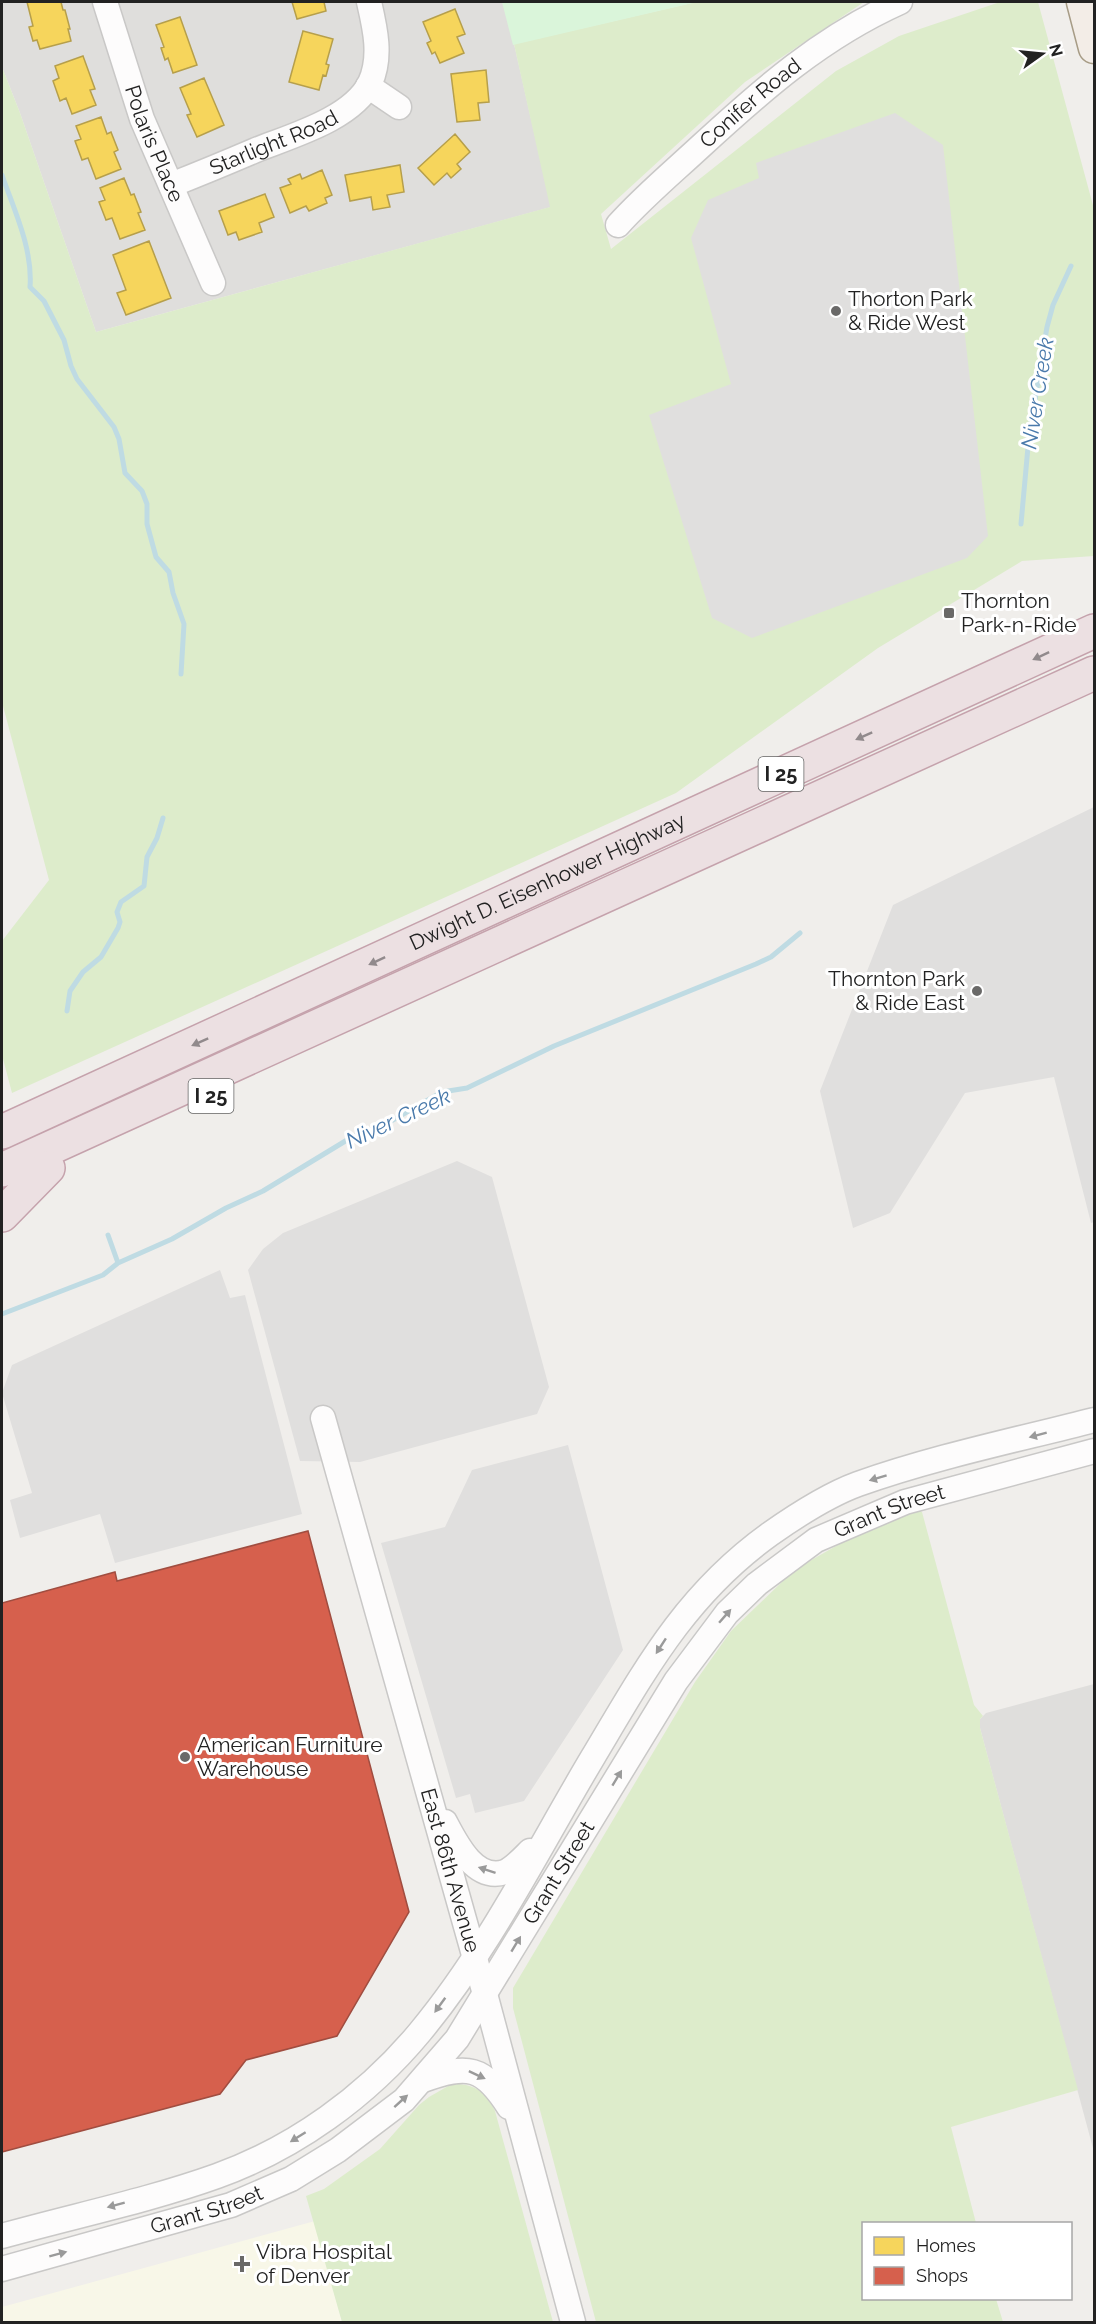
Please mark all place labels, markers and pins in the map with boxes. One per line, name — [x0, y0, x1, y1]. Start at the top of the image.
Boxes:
place label: Thorton Park & Ride West — [848, 286, 973, 335]
marker: Thorton Park & Ride West — [829, 304, 843, 318]
place label: Thornton Park-n-Ride — [961, 588, 1076, 637]
marker: Thornton Park-n-Ride — [942, 606, 956, 620]
place label: Thornton Park & Ride East — [828, 966, 965, 1015]
marker: Thornton Park & Ride East — [970, 984, 984, 998]
place label: American Furniture Warehouse — [197, 1732, 383, 1781]
marker: American Furniture Warehouse — [178, 1750, 192, 1764]
place label: Vibra Hospital of Denver — [256, 2239, 392, 2288]
marker: Vibra Hospital of Denver — [233, 2255, 251, 2273]

